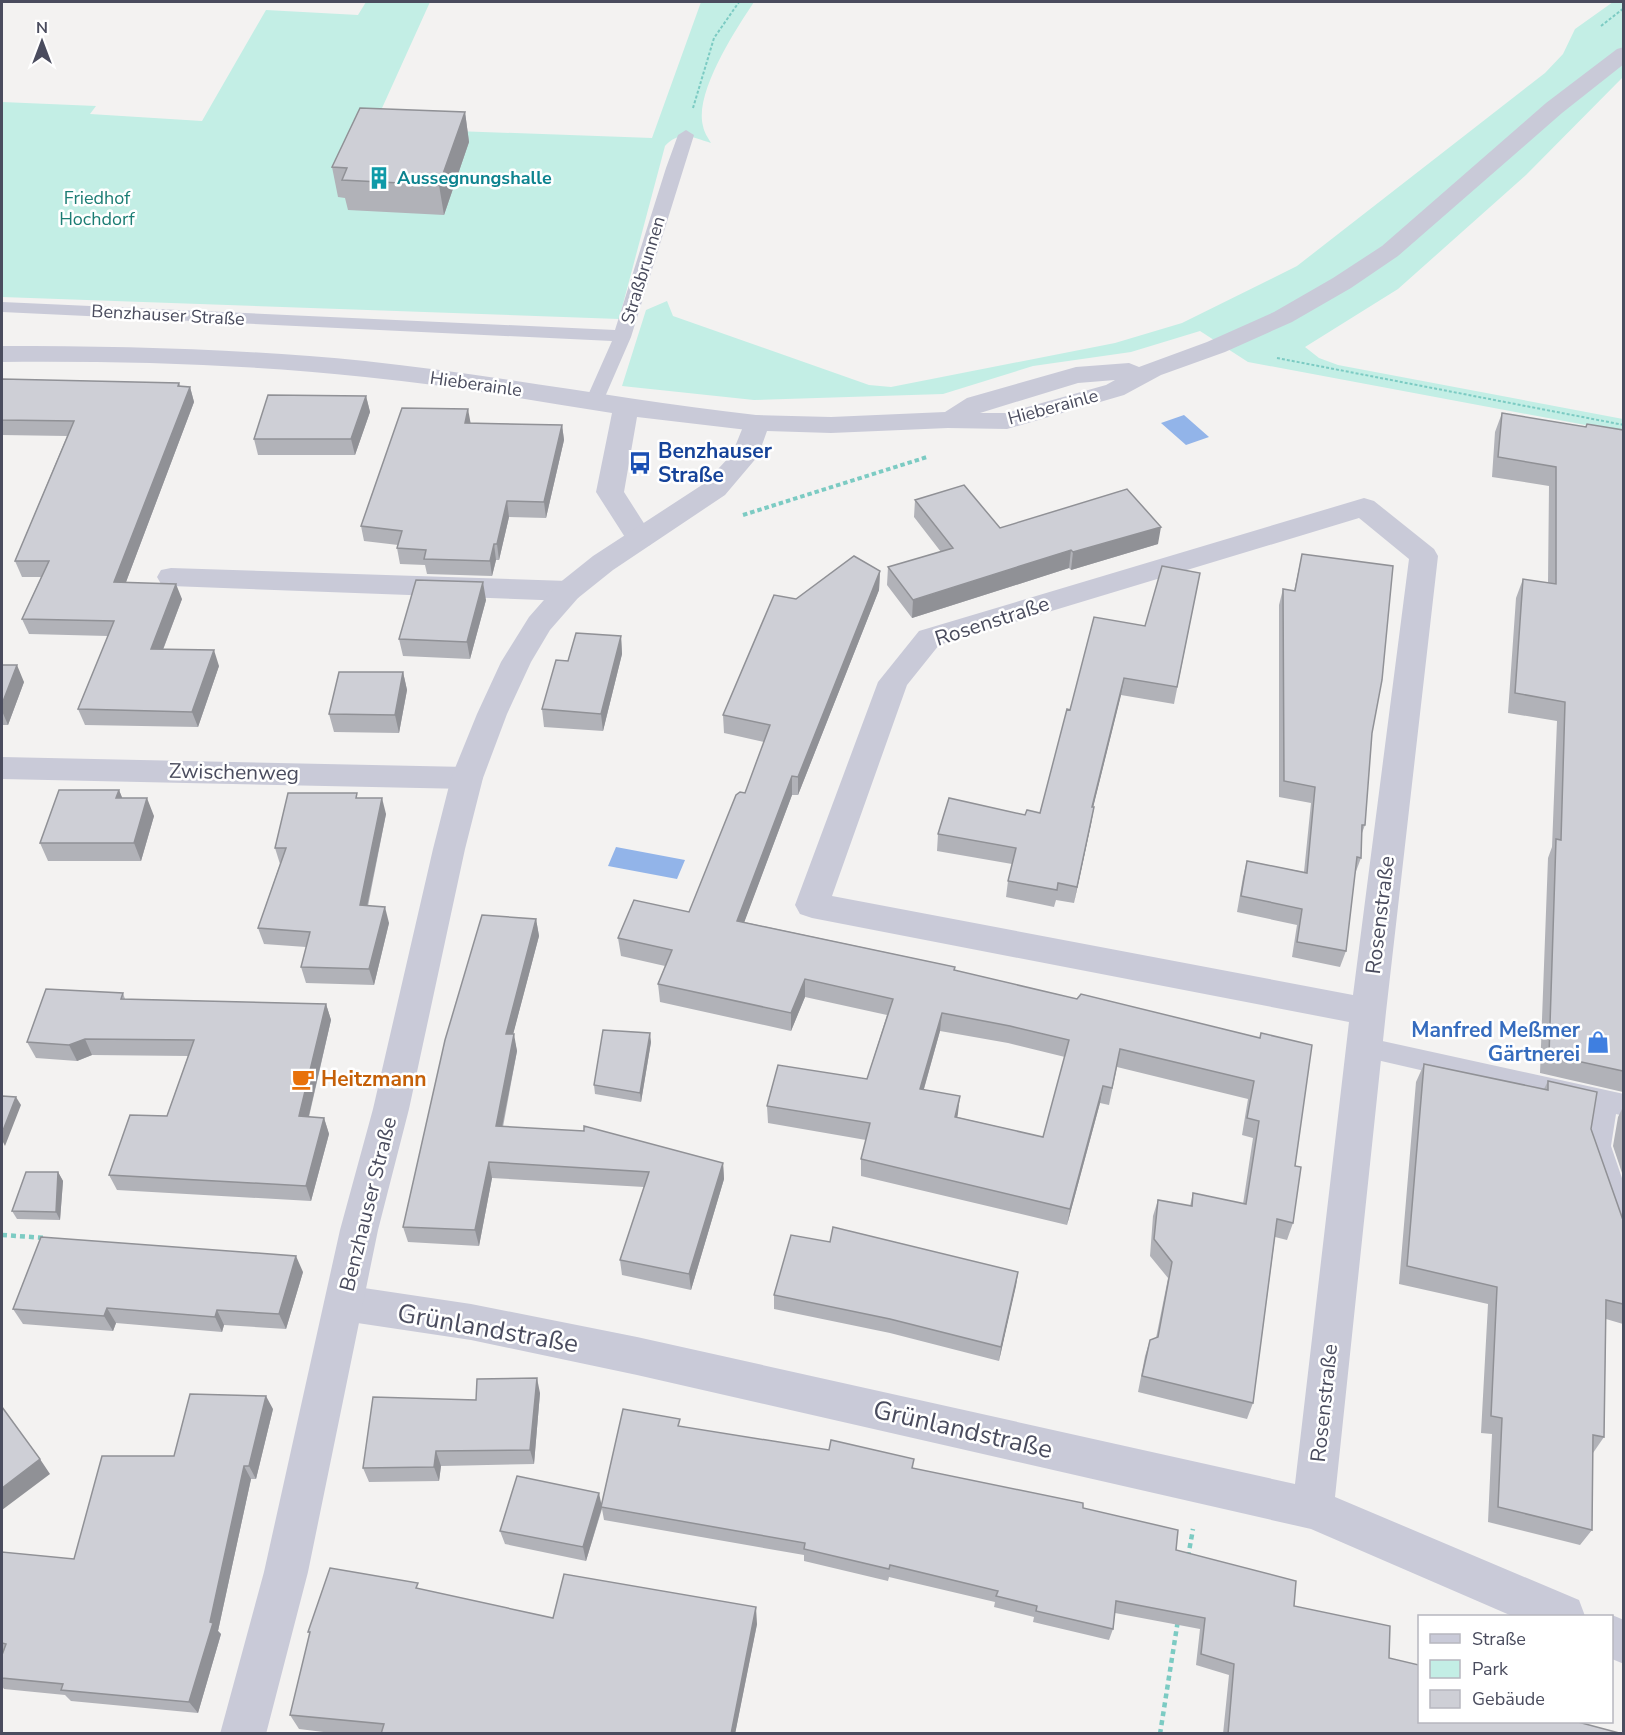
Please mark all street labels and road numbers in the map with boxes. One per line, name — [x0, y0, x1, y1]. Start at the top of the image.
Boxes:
street label: Straßbrunnen — [615, 213, 671, 327]
street label: Benzhauser Straße — [91, 299, 245, 331]
street label: Hieberainle — [428, 366, 524, 402]
street label: Hieberainle — [1005, 383, 1101, 431]
street label: Rosenstraße — [931, 589, 1053, 653]
street label: Zwischenweg — [169, 757, 299, 787]
street label: Rosenstraße — [1359, 854, 1401, 976]
street label: Benzhauser Straße — [333, 1114, 403, 1294]
street label: Grünlandstraße — [395, 1295, 581, 1362]
street label: Rosenstraße — [1304, 1343, 1344, 1463]
street label: Grünlandstraße — [870, 1392, 1056, 1467]

